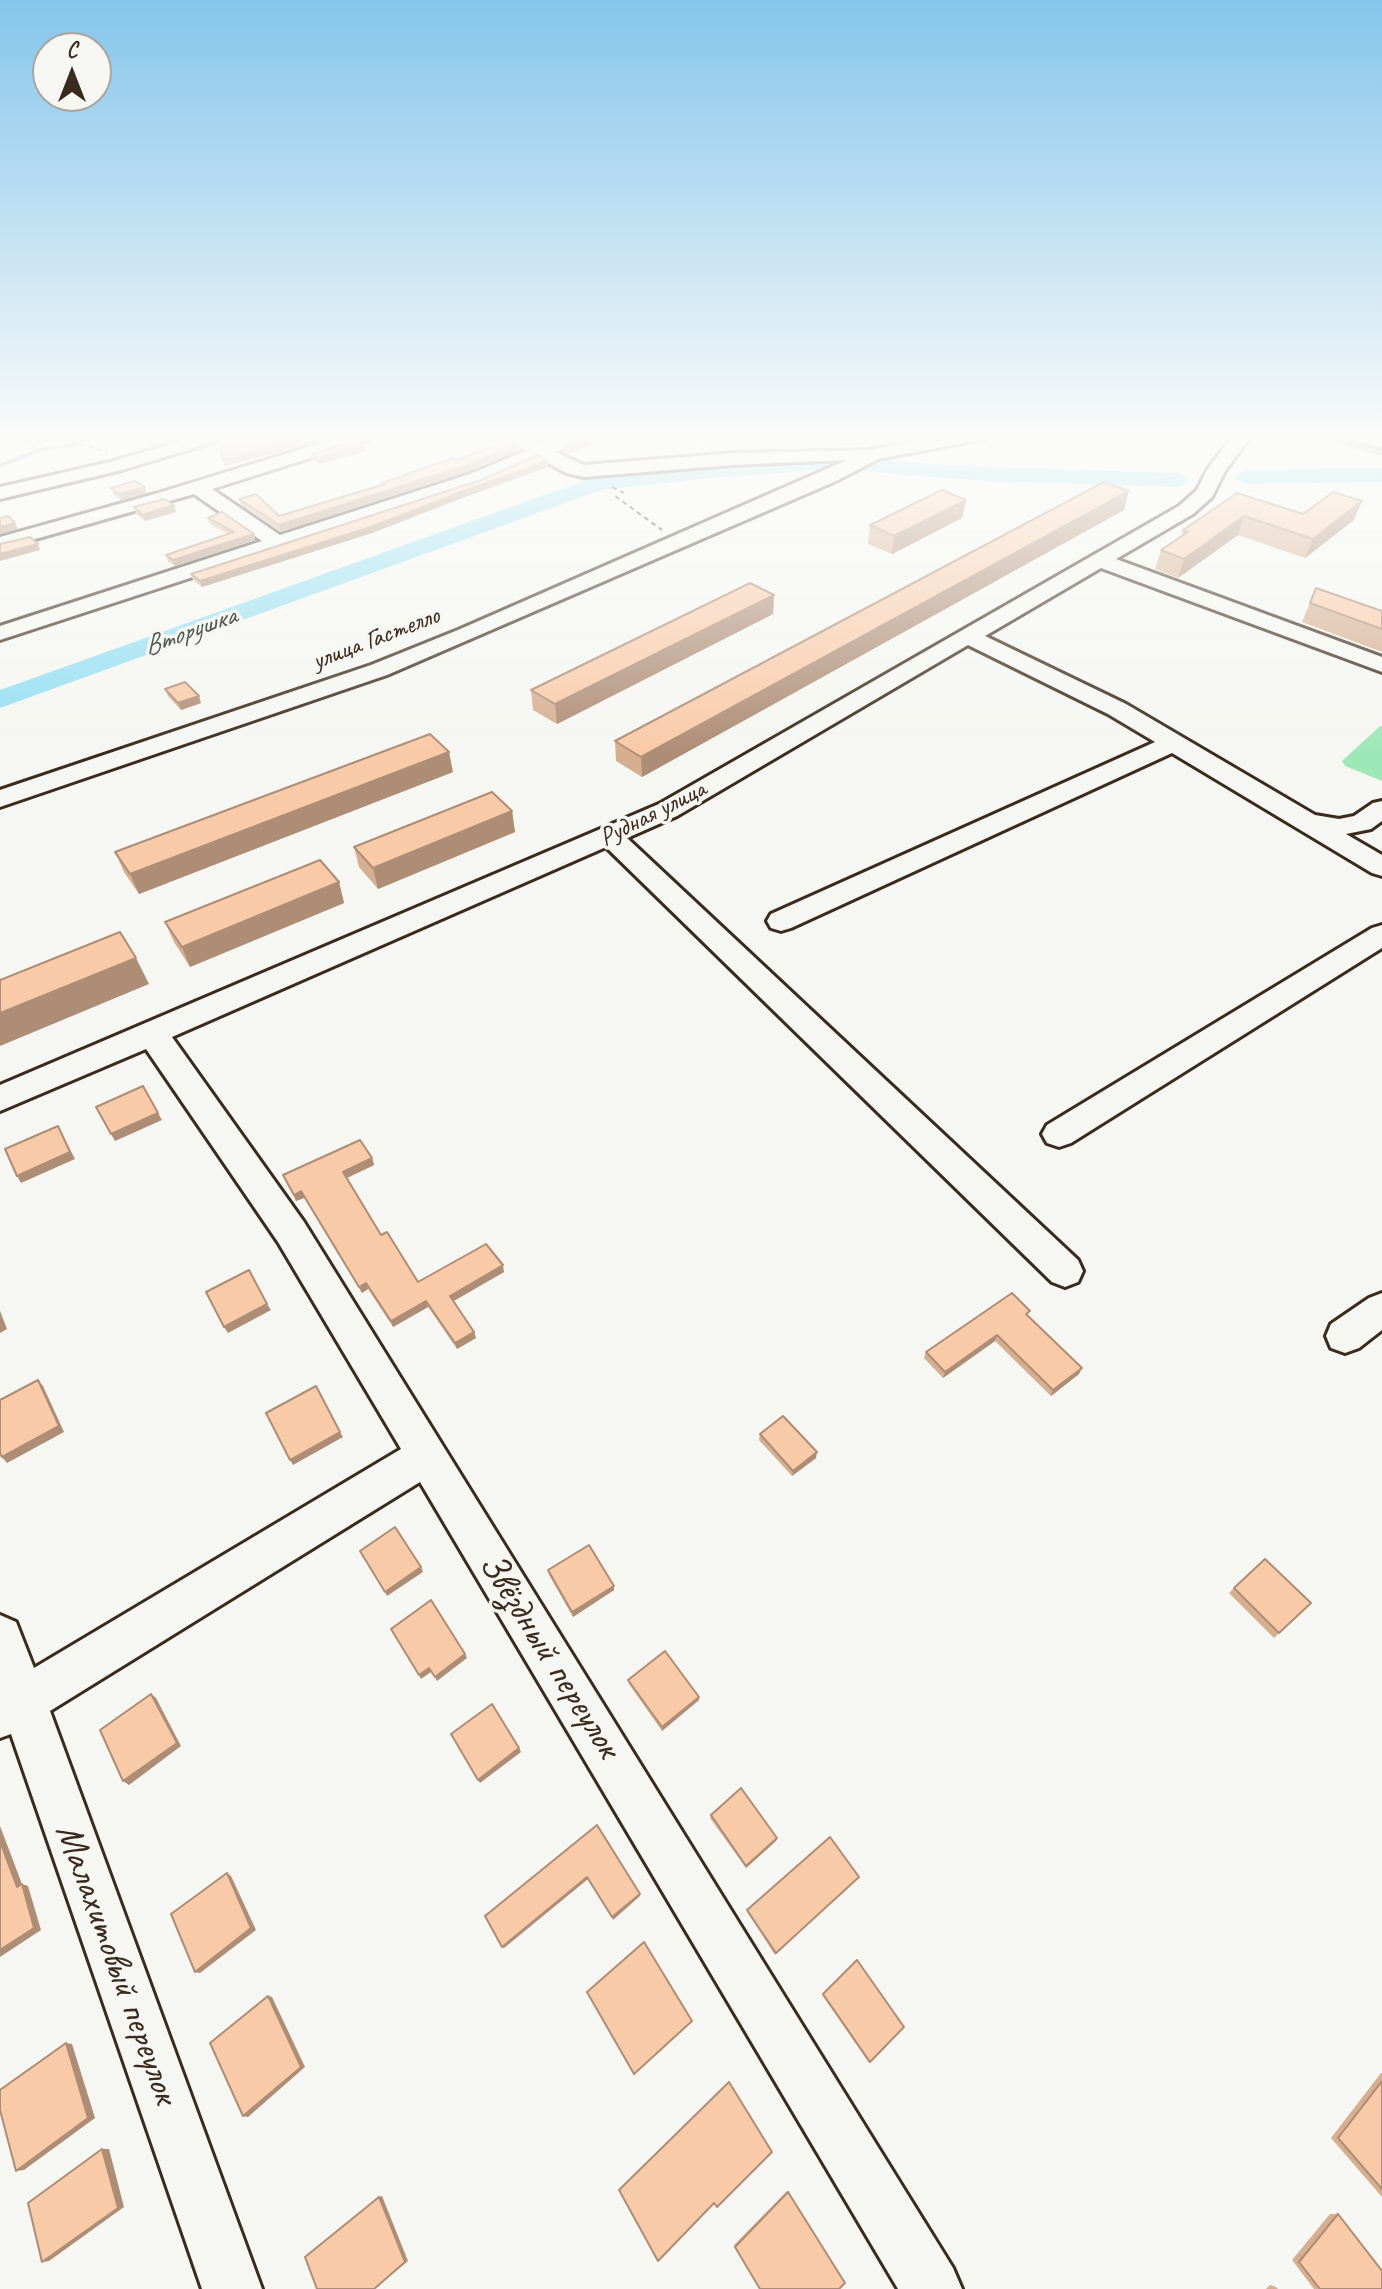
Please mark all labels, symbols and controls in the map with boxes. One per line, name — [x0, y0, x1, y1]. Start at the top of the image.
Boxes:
north arrow — [32, 32, 112, 112]
text: С — [67, 36, 77, 64]
water label: Вторушка — [139, 600, 241, 664]
street label: улица Гастелло — [308, 600, 444, 678]
street label: Рудная улица — [594, 774, 712, 854]
street label: Звёздный переулок — [468, 1545, 630, 1767]
street label: Малахитовый переулок — [44, 1818, 188, 2110]

